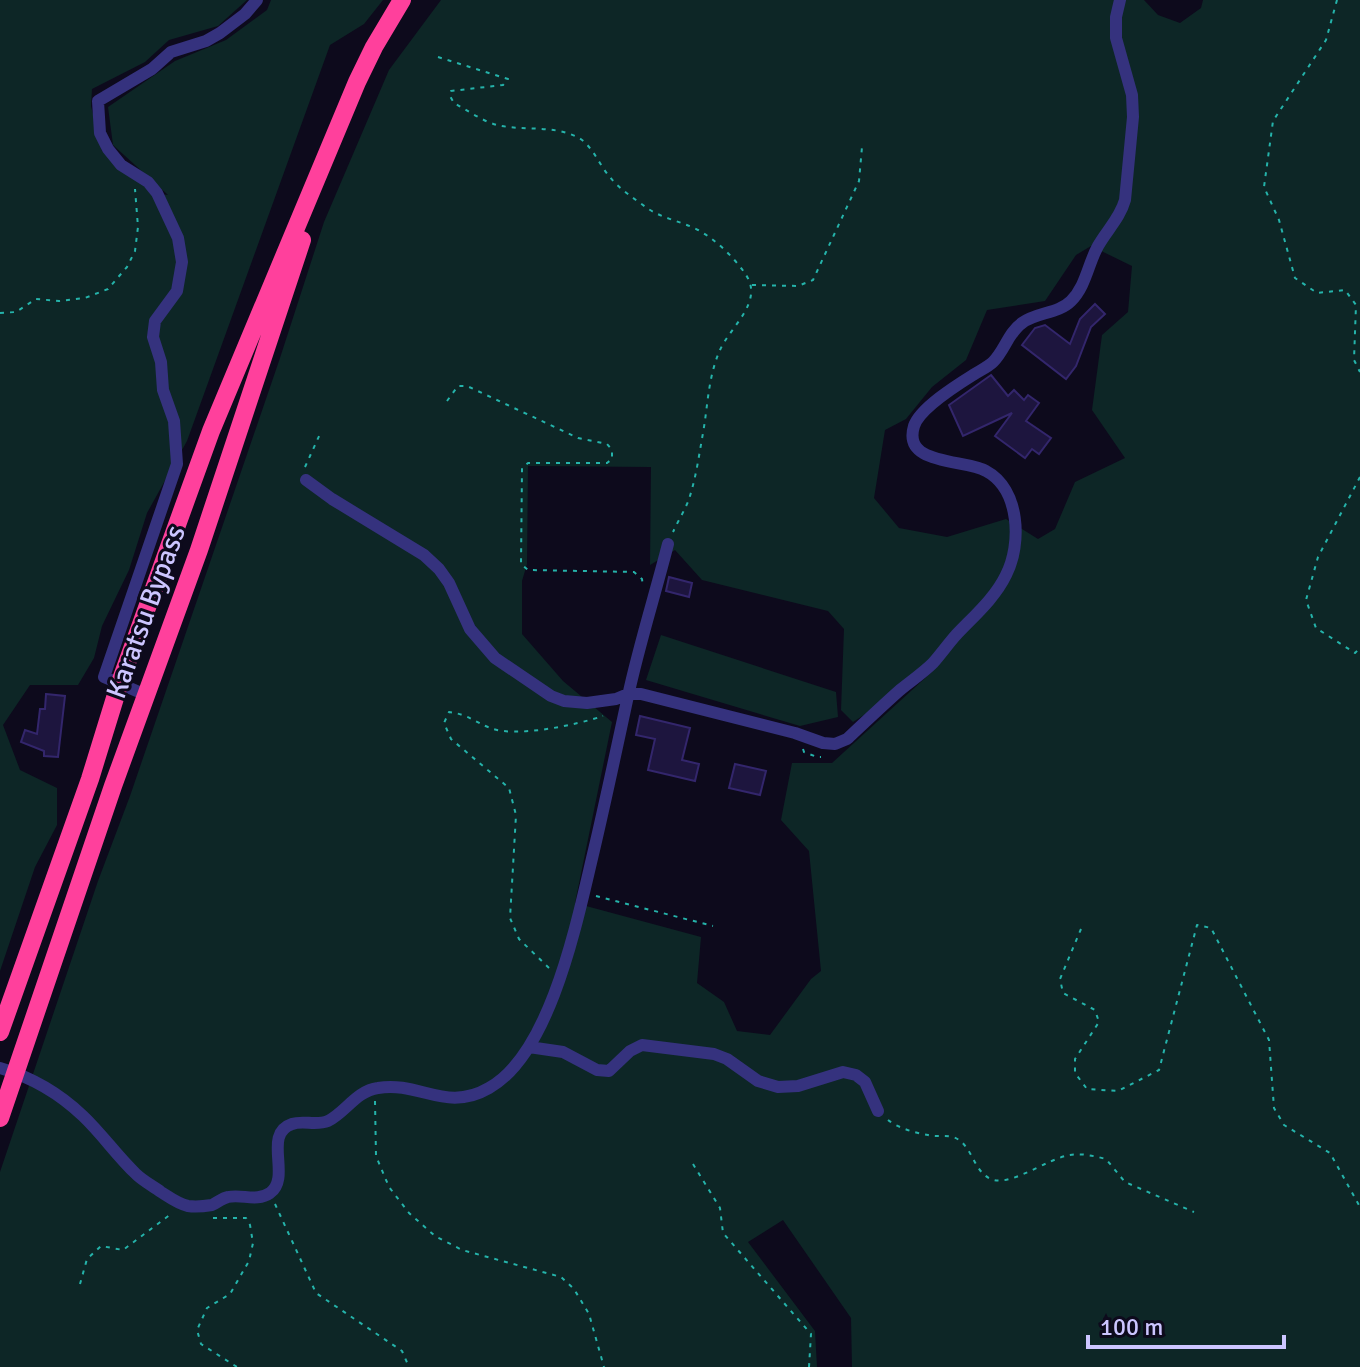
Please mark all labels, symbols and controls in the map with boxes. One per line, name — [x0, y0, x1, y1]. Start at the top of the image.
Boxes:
street label: Karatsu Bypass — [99, 521, 193, 703]
scale bar — [1088, 1299, 1284, 1349]
text: 100 m — [1100, 1312, 1163, 1342]

